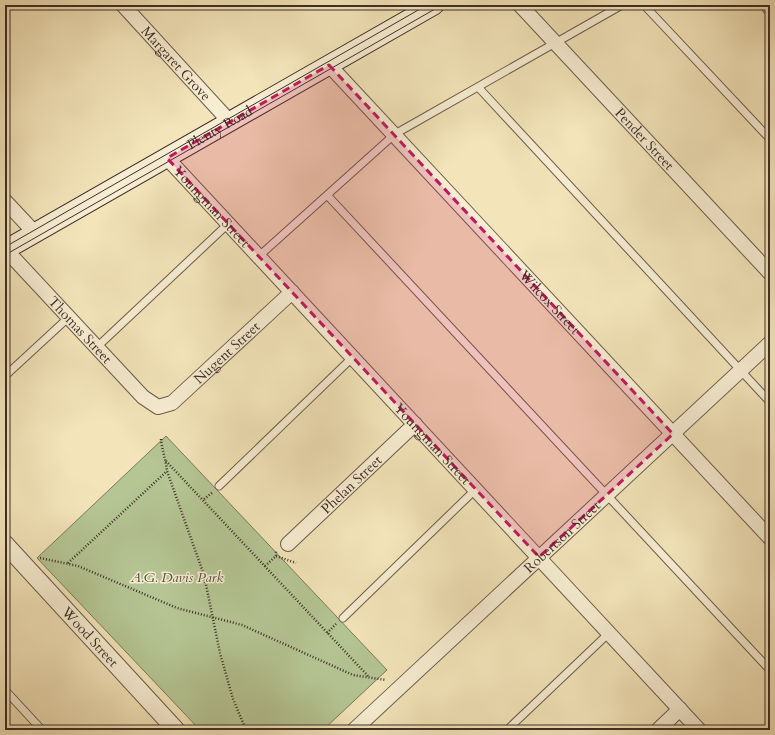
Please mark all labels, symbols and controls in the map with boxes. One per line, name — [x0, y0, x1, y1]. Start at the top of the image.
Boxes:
street label: Margaret Grove — [137, 22, 215, 105]
street label: Plenty Road — [184, 101, 256, 154]
street label: Pender Street — [611, 104, 679, 175]
street label: Youngman Street — [169, 162, 255, 252]
street label: Wilcox Street — [514, 265, 585, 339]
street label: Thomas Street — [44, 292, 116, 368]
street label: Nugent Street — [190, 317, 265, 388]
street label: Youngman Street — [390, 399, 475, 489]
street label: Phelan Street — [317, 451, 387, 518]
street label: Robertson Street — [520, 496, 605, 577]
park label: A.G. Davis Park — [130, 568, 223, 587]
street label: Wood Street — [57, 602, 123, 672]

